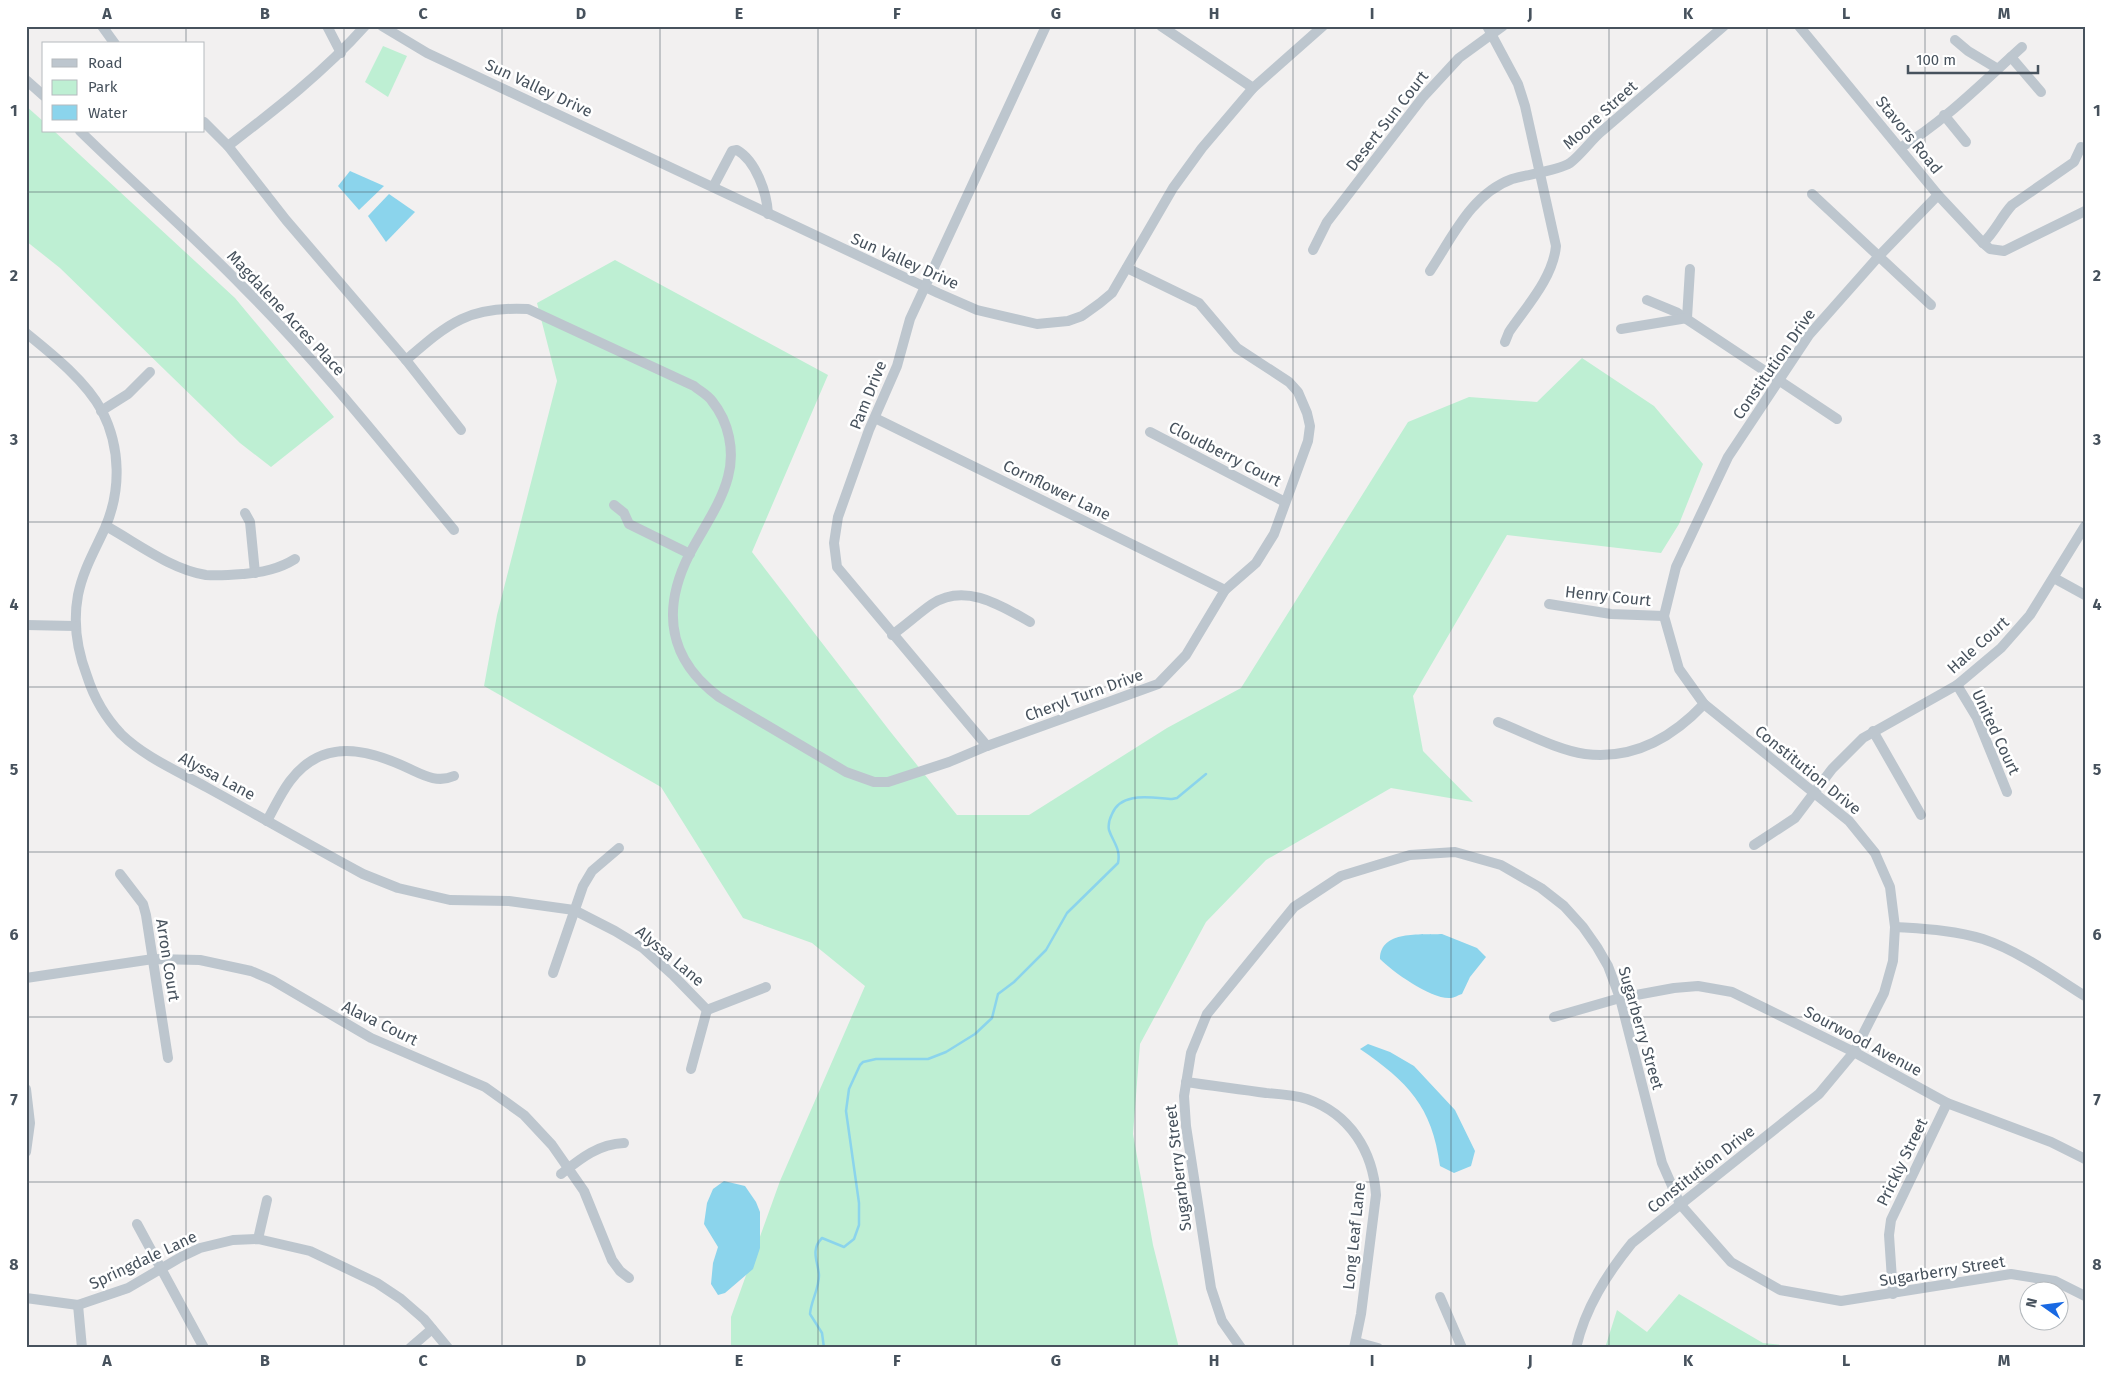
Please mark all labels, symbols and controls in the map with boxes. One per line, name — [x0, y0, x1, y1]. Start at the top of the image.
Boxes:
text: A — [101, 4, 112, 23]
text: B — [260, 4, 270, 23]
text: C — [418, 4, 428, 23]
text: D — [576, 4, 586, 23]
text: E — [735, 4, 743, 23]
text: F — [893, 4, 901, 23]
text: G — [1051, 4, 1061, 23]
text: H — [1209, 4, 1219, 23]
text: I — [1370, 4, 1374, 23]
text: J — [1526, 4, 1533, 23]
text: K — [1683, 4, 1694, 23]
text: L — [1842, 4, 1850, 23]
text: M — [1998, 4, 2011, 23]
legend — [42, 42, 205, 132]
scale bar — [1908, 42, 2038, 74]
text: 100 m — [1916, 51, 1956, 69]
text: Road — [88, 54, 123, 72]
street label: Sun Valley Drive — [482, 55, 596, 121]
street label: Desert Sun Court — [1342, 67, 1432, 175]
street label: Moore Street — [1559, 77, 1641, 153]
text: Park — [88, 78, 118, 96]
street label: Stavors Road — [1872, 92, 1946, 178]
text: 1 — [10, 101, 18, 120]
text: 1 — [2093, 101, 2101, 120]
text: Water — [88, 104, 127, 122]
street label: Sun Valley Drive — [848, 229, 962, 293]
street label: Magdalene Acres Place — [223, 246, 349, 380]
text: 2 — [10, 266, 18, 285]
text: 2 — [2093, 266, 2101, 285]
street label: Constitution Drive — [1729, 305, 1819, 423]
street label: Pam Drive — [846, 358, 890, 432]
street label: Cloudberry Court — [1166, 417, 1285, 491]
text: 3 — [9, 430, 18, 449]
text: 3 — [2092, 430, 2101, 449]
street label: Cornflower Lane — [1000, 456, 1114, 524]
street label: Henry Court — [1564, 582, 1652, 610]
text: 4 — [9, 595, 19, 614]
text: 4 — [2092, 595, 2102, 614]
street label: Hale Court — [1943, 612, 2013, 678]
street label: Cheryl Turn Drive — [1022, 665, 1146, 725]
street label: United Court — [1968, 686, 2024, 778]
street label: Constitution Drive — [1751, 721, 1865, 819]
street label: Alyssa Lane — [176, 748, 258, 804]
text: 5 — [10, 760, 19, 779]
text: 5 — [2093, 760, 2102, 779]
street label: Arron Court — [152, 917, 184, 1003]
street label: Alyssa Lane — [632, 922, 708, 990]
text: 6 — [9, 925, 19, 944]
text: 6 — [2092, 925, 2102, 944]
street label: Sugarberry Street — [1614, 964, 1668, 1092]
street label: Alava Court — [339, 996, 421, 1050]
street label: Sourwood Avenue — [1801, 1002, 1925, 1080]
text: 7 — [10, 1090, 18, 1109]
text: 7 — [2093, 1090, 2101, 1109]
street label: Sugarberry Street — [1161, 1104, 1195, 1232]
street label: Prickly Street — [1873, 1115, 1932, 1209]
street label: Constitution Drive — [1644, 1121, 1758, 1217]
street label: Long Leaf Lane — [1339, 1181, 1369, 1291]
street label: Springdale Lane — [86, 1227, 200, 1293]
street label: Sugarberry Street — [1878, 1252, 2006, 1290]
text: 8 — [9, 1255, 19, 1274]
text: 8 — [2092, 1255, 2102, 1274]
north arrow — [2018, 1282, 2068, 1332]
text: N — [2022, 1296, 2041, 1310]
text: A — [101, 1351, 112, 1370]
text: B — [260, 1351, 270, 1370]
text: C — [418, 1351, 428, 1370]
text: D — [576, 1351, 586, 1370]
text: E — [735, 1351, 743, 1370]
text: F — [893, 1351, 901, 1370]
text: G — [1051, 1351, 1061, 1370]
text: H — [1209, 1351, 1219, 1370]
text: I — [1370, 1351, 1374, 1370]
text: J — [1526, 1351, 1533, 1370]
text: K — [1683, 1351, 1694, 1370]
text: L — [1842, 1351, 1850, 1370]
text: M — [1998, 1351, 2011, 1370]

